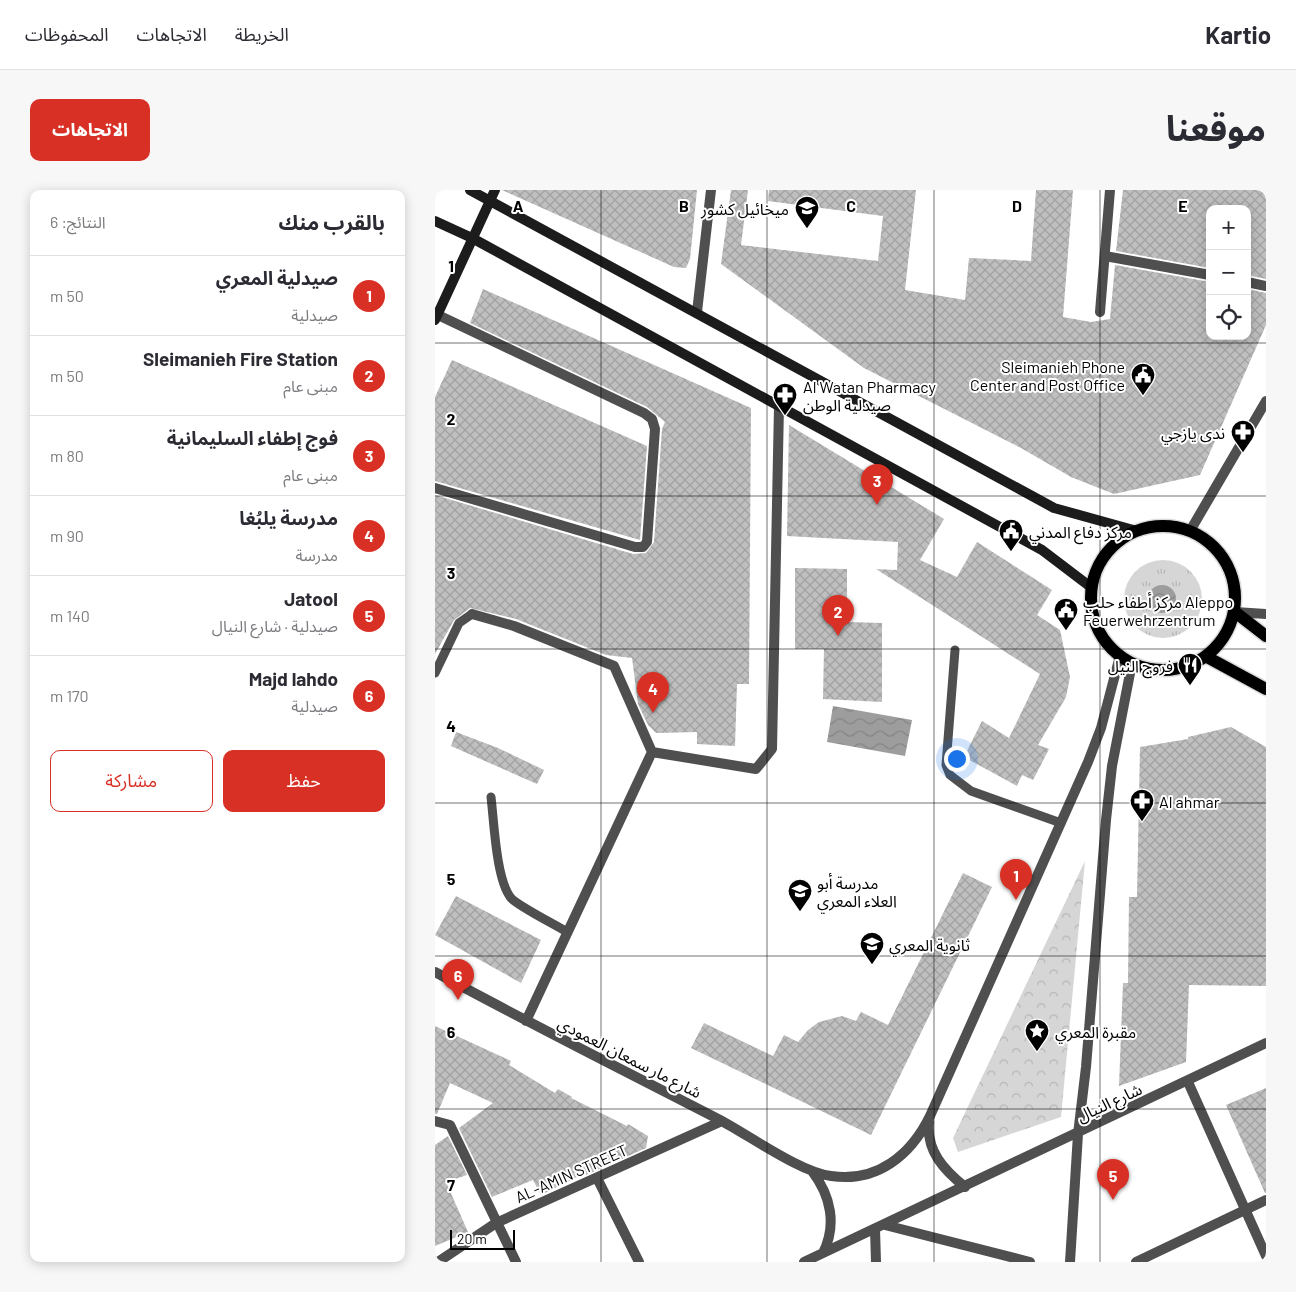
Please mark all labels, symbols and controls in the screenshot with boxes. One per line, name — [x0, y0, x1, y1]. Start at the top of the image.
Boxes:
text: Kartio — [1205, 20, 1271, 49]
text: المحفوظات — [25, 23, 109, 45]
text: الاتجاهات — [137, 23, 207, 45]
text: الخريطة — [235, 23, 289, 45]
button: الاتجاهات — [30, 99, 150, 161]
text: موقعنا — [1166, 106, 1266, 148]
school or university icon: ميخائيل كشور — [794, 195, 820, 229]
text: A — [513, 196, 524, 215]
text: B — [679, 196, 689, 215]
text: C — [846, 196, 856, 215]
text: D — [1012, 196, 1022, 215]
text: E — [1178, 196, 1188, 215]
place label: ميخائيل كشور — [700, 199, 789, 219]
map controls — [1206, 205, 1251, 340]
button: + — [1206, 205, 1251, 250]
text: بالقرب منك — [278, 209, 385, 234]
text: النتائج: 6 — [50, 212, 106, 231]
button: − — [1206, 250, 1251, 295]
text: 1 — [448, 256, 454, 275]
text: صيدلية المعري — [216, 266, 338, 289]
text: 50 m — [50, 286, 84, 305]
text: 1 — [366, 286, 372, 305]
button: locate — [1206, 295, 1251, 340]
text: صيدلية — [291, 305, 338, 324]
text: Sleimanieh Fire Station — [143, 347, 338, 370]
place label: Sleimanieh Phone Center and Post Office — [970, 357, 1125, 394]
public building icon: Sleimanieh Phone Center and Post Office — [1130, 362, 1156, 396]
text: 50 m — [50, 366, 84, 385]
text: 2 — [365, 366, 373, 385]
text: مبنى عام — [283, 376, 338, 395]
place label: Al Watan Pharmacy صيدلية الوطن — [803, 377, 937, 415]
pharmacy icon: Al Watan Pharmacy صيدلية الوطن — [772, 382, 798, 416]
text: 2 — [447, 409, 456, 428]
pharmacy icon: ندى يازجي — [1230, 419, 1256, 453]
place label: ندى يازجي — [1161, 423, 1225, 445]
text: فوج إطفاء السليمانية — [167, 426, 338, 449]
text: 80 m — [50, 446, 84, 465]
text: 3 — [365, 446, 373, 465]
pin: 3 — [861, 464, 893, 505]
text: مبنى عام — [283, 465, 338, 484]
text: مدرسة يلبُغا — [239, 506, 338, 529]
public building icon: مركز دفاع المدني — [998, 518, 1024, 552]
place label: مركز دفاع المدني — [1029, 522, 1132, 545]
text: 90 m — [50, 526, 84, 545]
text: 4 — [364, 526, 374, 545]
text: مدرسة — [295, 545, 338, 564]
text: 3 — [447, 563, 455, 582]
text: Jatool — [284, 587, 338, 610]
place label: مركز أطفاء حلب Aleppo Feuerwehrzentrum — [1083, 592, 1233, 629]
pin: 2 — [822, 595, 854, 636]
public building icon: مركز أطفاء حلب Aleppo Feuerwehrzentrum — [1053, 597, 1079, 631]
text: 140 m — [50, 606, 90, 625]
text: 5 — [365, 606, 373, 625]
text: صيدلية · شارع النيال — [212, 616, 338, 635]
restaurant icon: فروج النيل — [1177, 652, 1203, 686]
place label: فروج النيل — [1108, 656, 1173, 679]
text: Majd lahdo — [249, 667, 338, 690]
pin: 4 — [637, 672, 669, 713]
text: 170 m — [50, 686, 89, 705]
text: 6 — [365, 686, 373, 705]
text: صيدلية — [291, 696, 338, 715]
text: 4 — [446, 716, 456, 735]
your location — [944, 746, 970, 772]
button: مشاركة — [50, 750, 213, 812]
button: حفظ — [223, 750, 385, 812]
pharmacy icon: Al ahmar — [1129, 788, 1155, 822]
place label: Al ahmar — [1159, 792, 1220, 811]
pin: 1 — [1000, 859, 1032, 900]
text: 5 — [447, 869, 456, 888]
place label: مدرسة أبو العلاء المعري — [817, 873, 897, 913]
school or university icon: مدرسة أبو العلاء المعري — [787, 878, 813, 912]
school or university icon: ثانوية المعري — [859, 931, 885, 965]
place label: ثانوية المعري — [889, 935, 970, 957]
pin: 6 — [442, 959, 474, 1000]
street label: شارع مار سمعان العمودي — [553, 1013, 705, 1105]
place icon: مقبرة المعري — [1024, 1018, 1050, 1052]
text: 6 — [447, 1022, 456, 1041]
place label: مقبرة المعري — [1055, 1022, 1136, 1044]
street label: شارع النيال — [1073, 1079, 1146, 1129]
street label: AL-AMIN STREET — [512, 1140, 630, 1206]
pin: 5 — [1097, 1159, 1129, 1200]
text: 7 — [447, 1175, 455, 1194]
scale bar — [450, 1227, 515, 1250]
text: 20 m — [457, 1230, 487, 1247]

